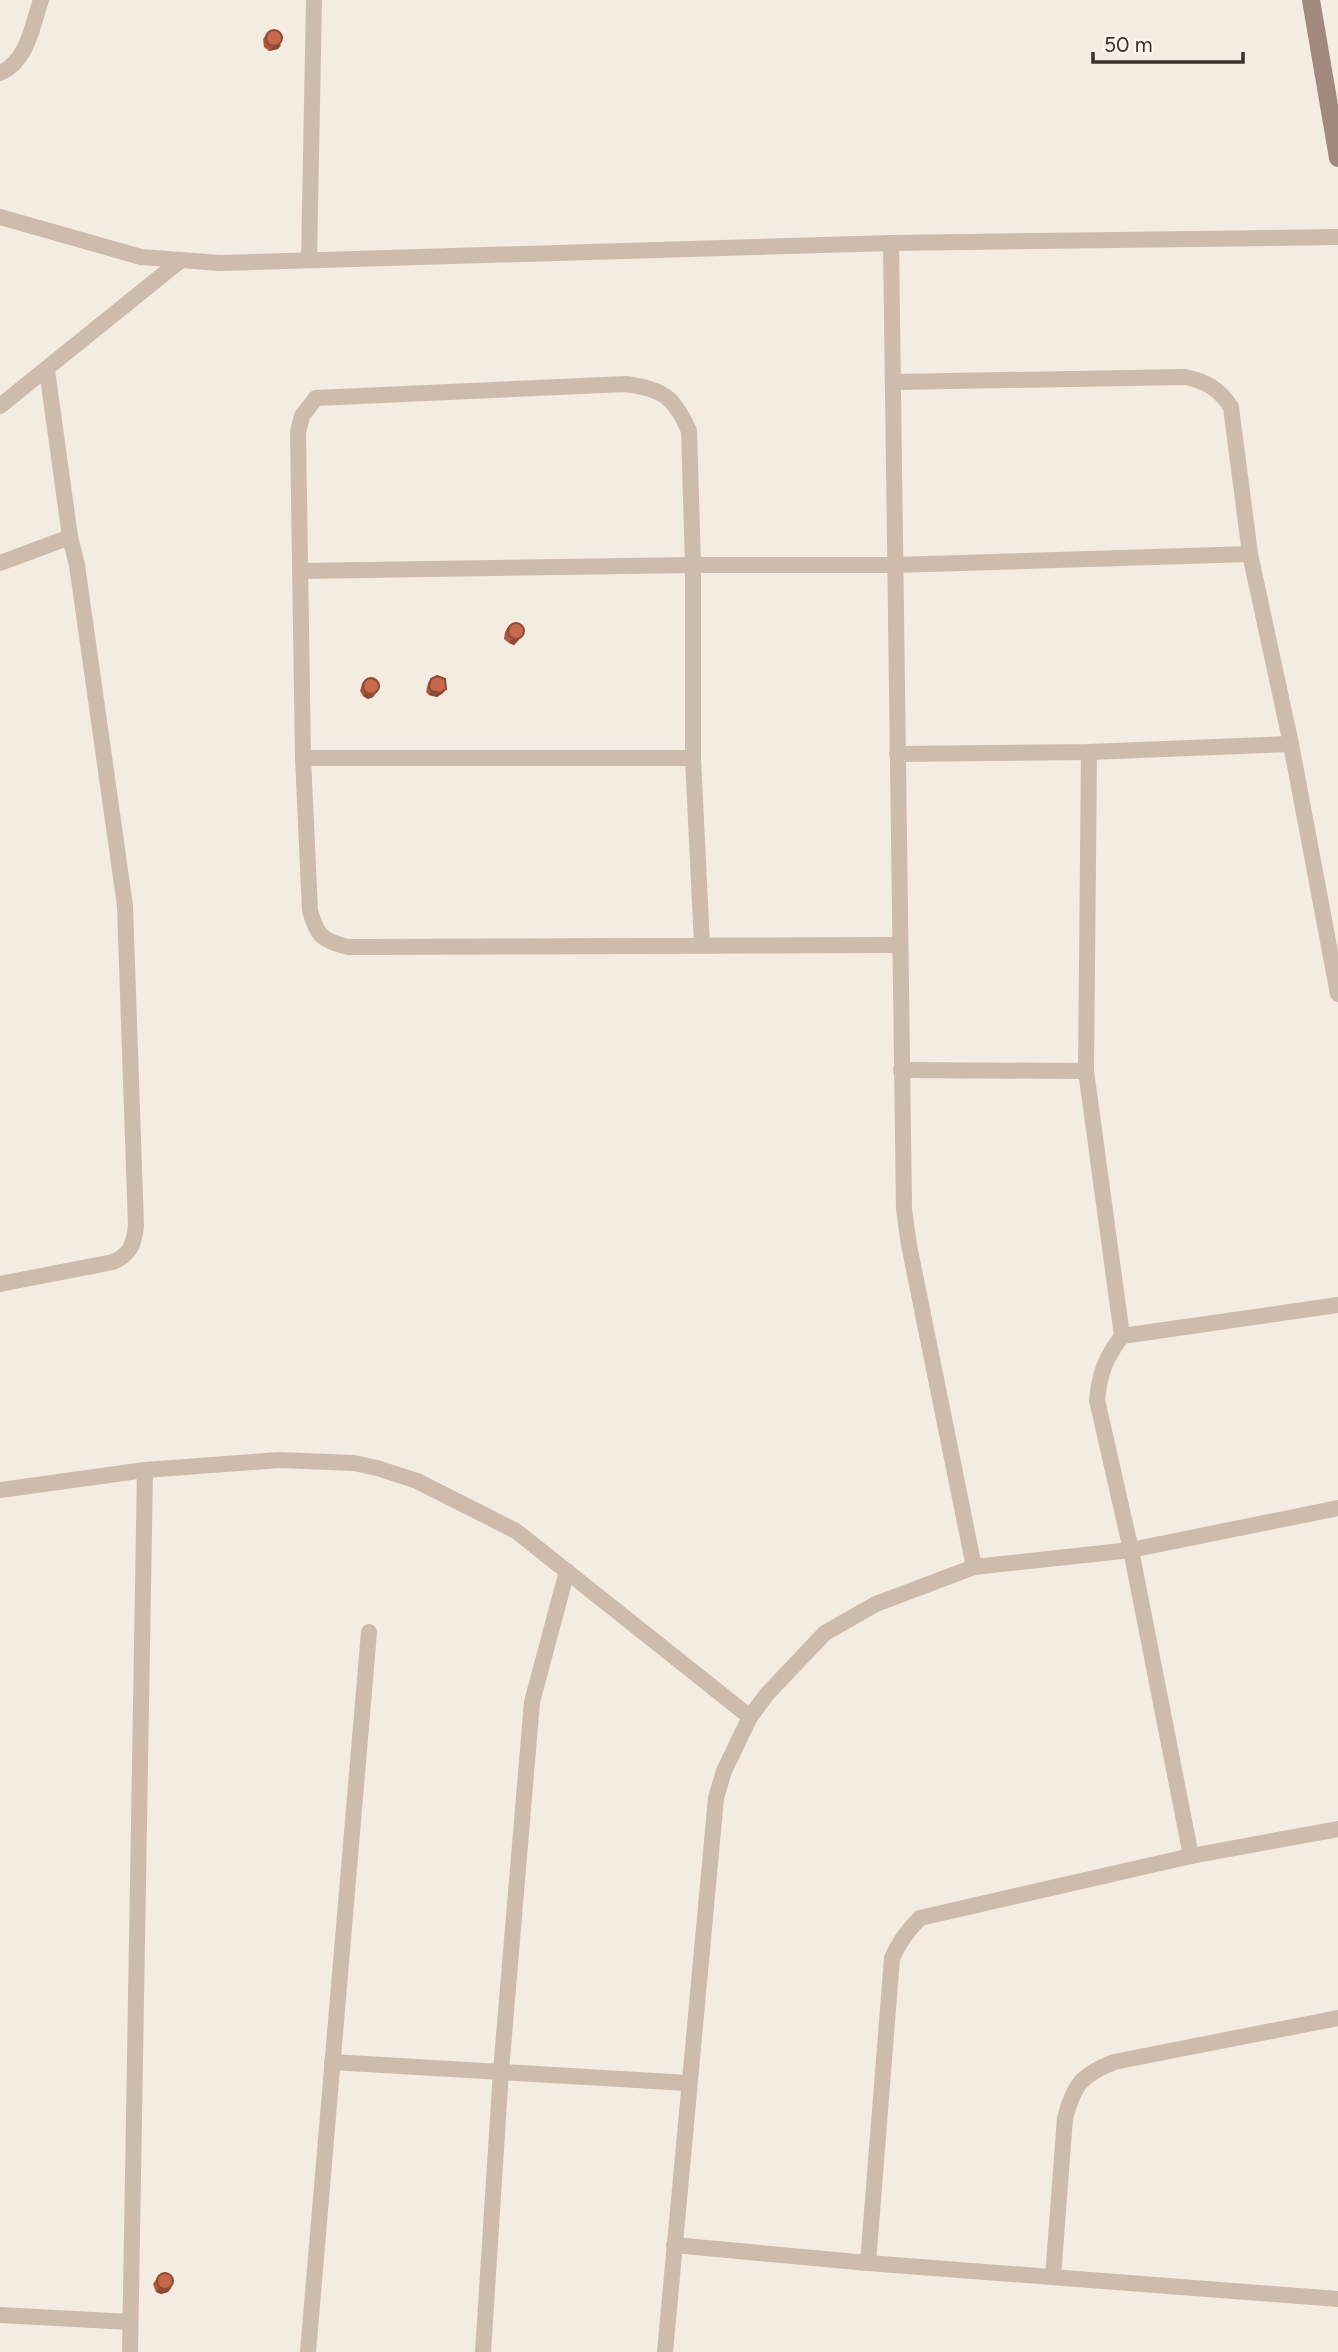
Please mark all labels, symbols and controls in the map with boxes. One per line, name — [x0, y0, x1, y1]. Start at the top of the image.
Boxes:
scale bar — [1093, 21, 1244, 65]
text: 50 m — [1104, 32, 1153, 57]

